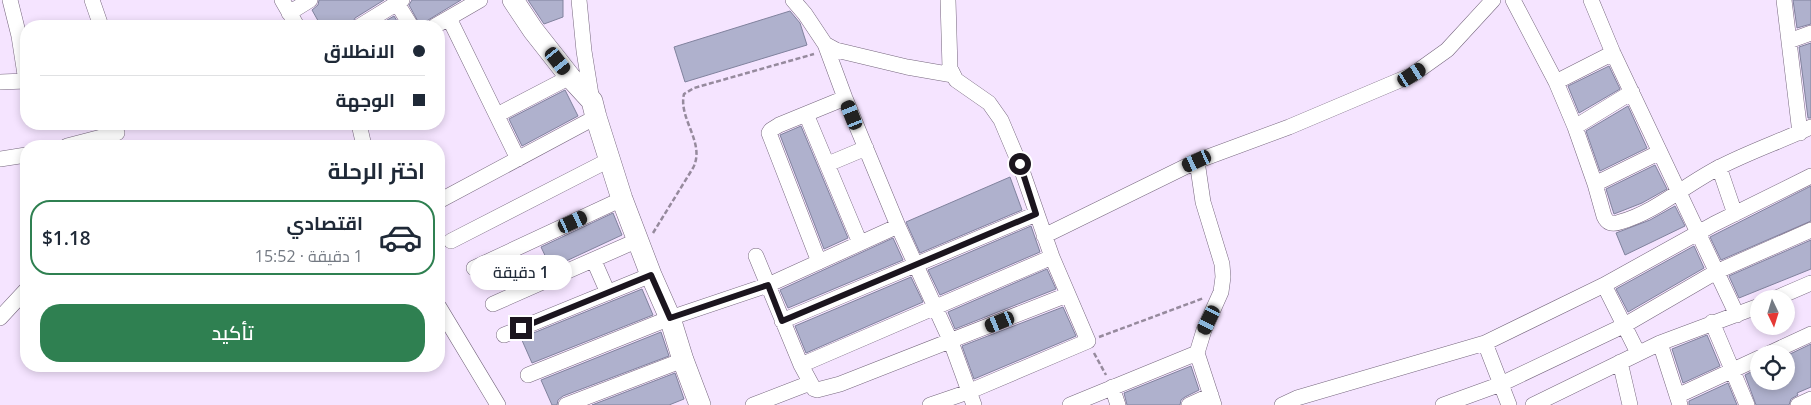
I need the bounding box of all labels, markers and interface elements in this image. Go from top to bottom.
text: الانطلاق [324,38,395,64]
car [542,45,573,77]
car [1395,61,1428,89]
text: الوجهة [335,87,395,113]
car [839,98,864,132]
car [1180,148,1213,174]
route start [1009,153,1031,175]
text: اختر الرحلة [328,155,425,185]
car [556,209,589,235]
text: اقتصادي [287,210,363,236]
icon: car [378,215,423,260]
text: $1.18 [42,225,91,251]
text: 1 دقيقة · 15:52 [255,245,363,267]
callout: 1 دقيقة [470,255,572,290]
text: 1 دقيقة [493,261,549,283]
north arrow [1750,290,1795,335]
map controls [1750,290,1795,390]
car [1195,303,1222,337]
button: تأكيد [40,304,425,362]
car [983,309,1016,335]
route end [510,317,532,339]
button: locate [1750,345,1795,390]

